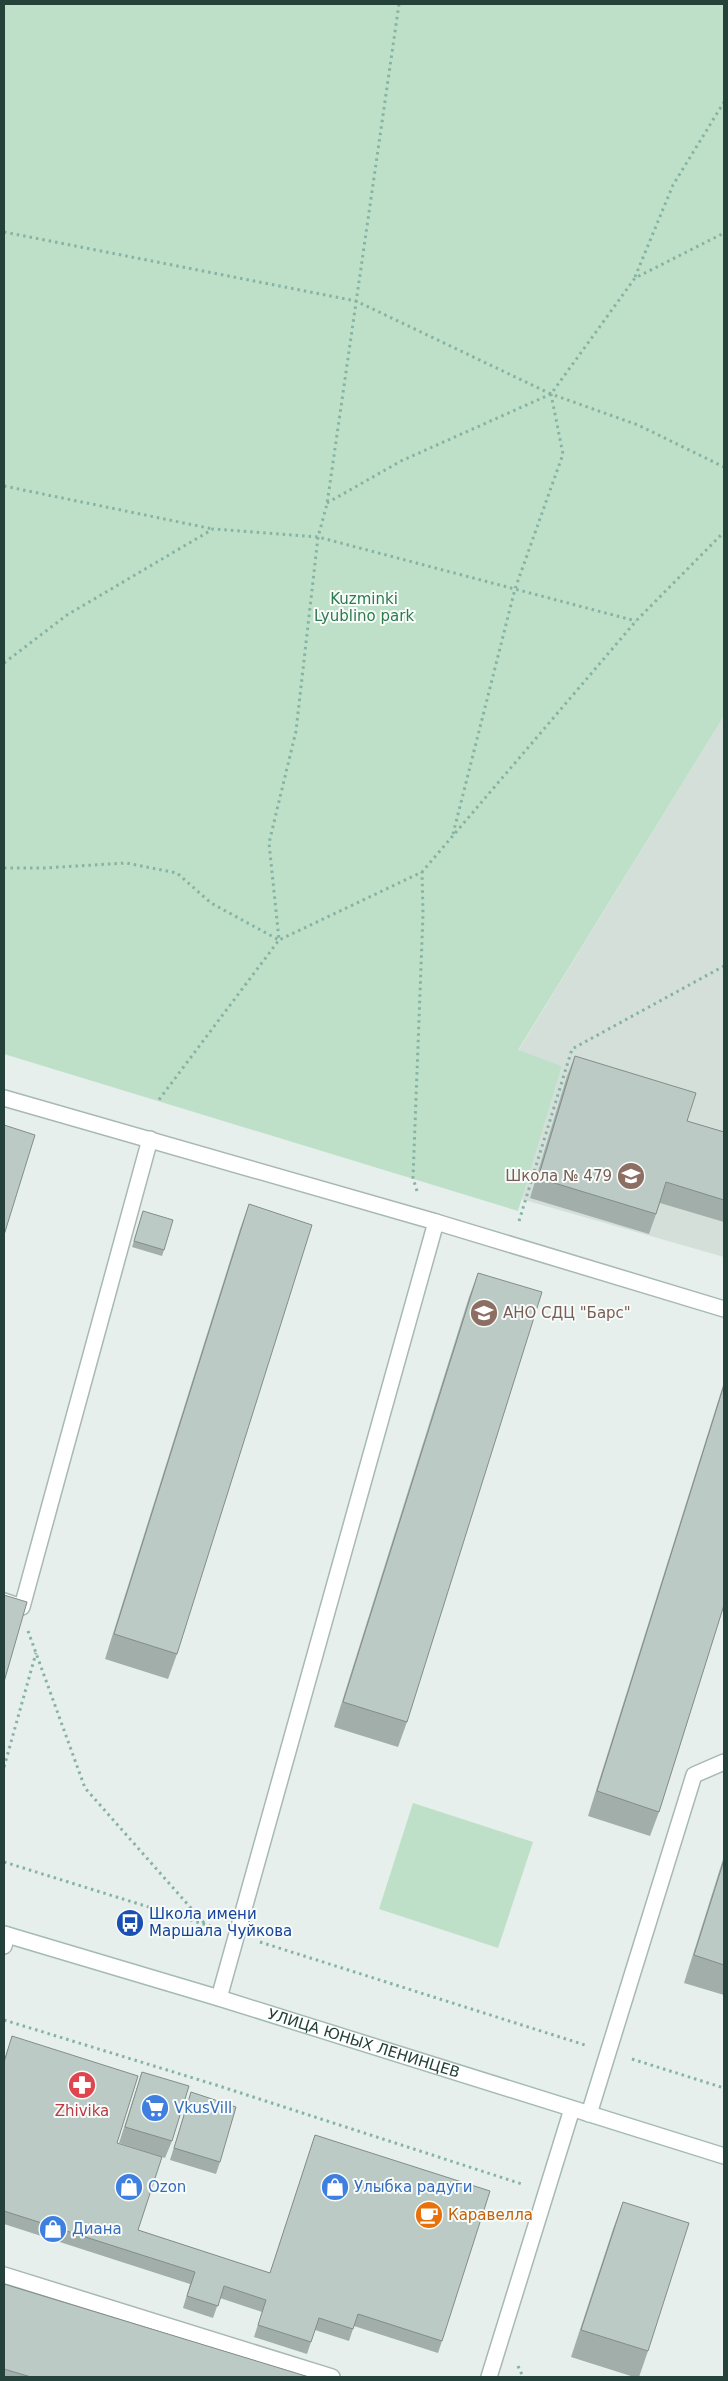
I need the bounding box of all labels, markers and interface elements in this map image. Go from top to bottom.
park label: Kuzminki Lyublino park [314,590,414,625]
school or university icon: Школа № 479 [616,1161,646,1191]
place label: Школа № 479 [505,1167,612,1185]
school or university icon: АНО СДЦ "Барс" [469,1298,499,1328]
place label: АНО СДЦ "Барс" [503,1304,631,1322]
place label: Школа имени Маршала Чуйкова [149,1905,292,1940]
bus stop icon: Школа имени Маршала Чуйкова [115,1908,145,1938]
street label: УЛИЦА ЮНЫХ ЛЕНИНЦЕВ [266,2005,462,2082]
pharmacy icon: Zhivika [67,2070,97,2100]
supermarket icon: VkusVill [140,2093,170,2123]
place label: VkusVill [174,2099,232,2117]
place label: Zhivika [55,2102,109,2120]
shop icon: Ozon [114,2172,144,2202]
shop icon: Улыбка радуги [320,2172,350,2202]
place label: Ozon [148,2178,186,2196]
place label: Улыбка радуги [354,2178,472,2196]
cafe icon: Каравелла [414,2200,444,2230]
place label: Каравелла [448,2206,533,2224]
shop icon: Диана [38,2214,68,2244]
place label: Диана [72,2220,122,2238]

